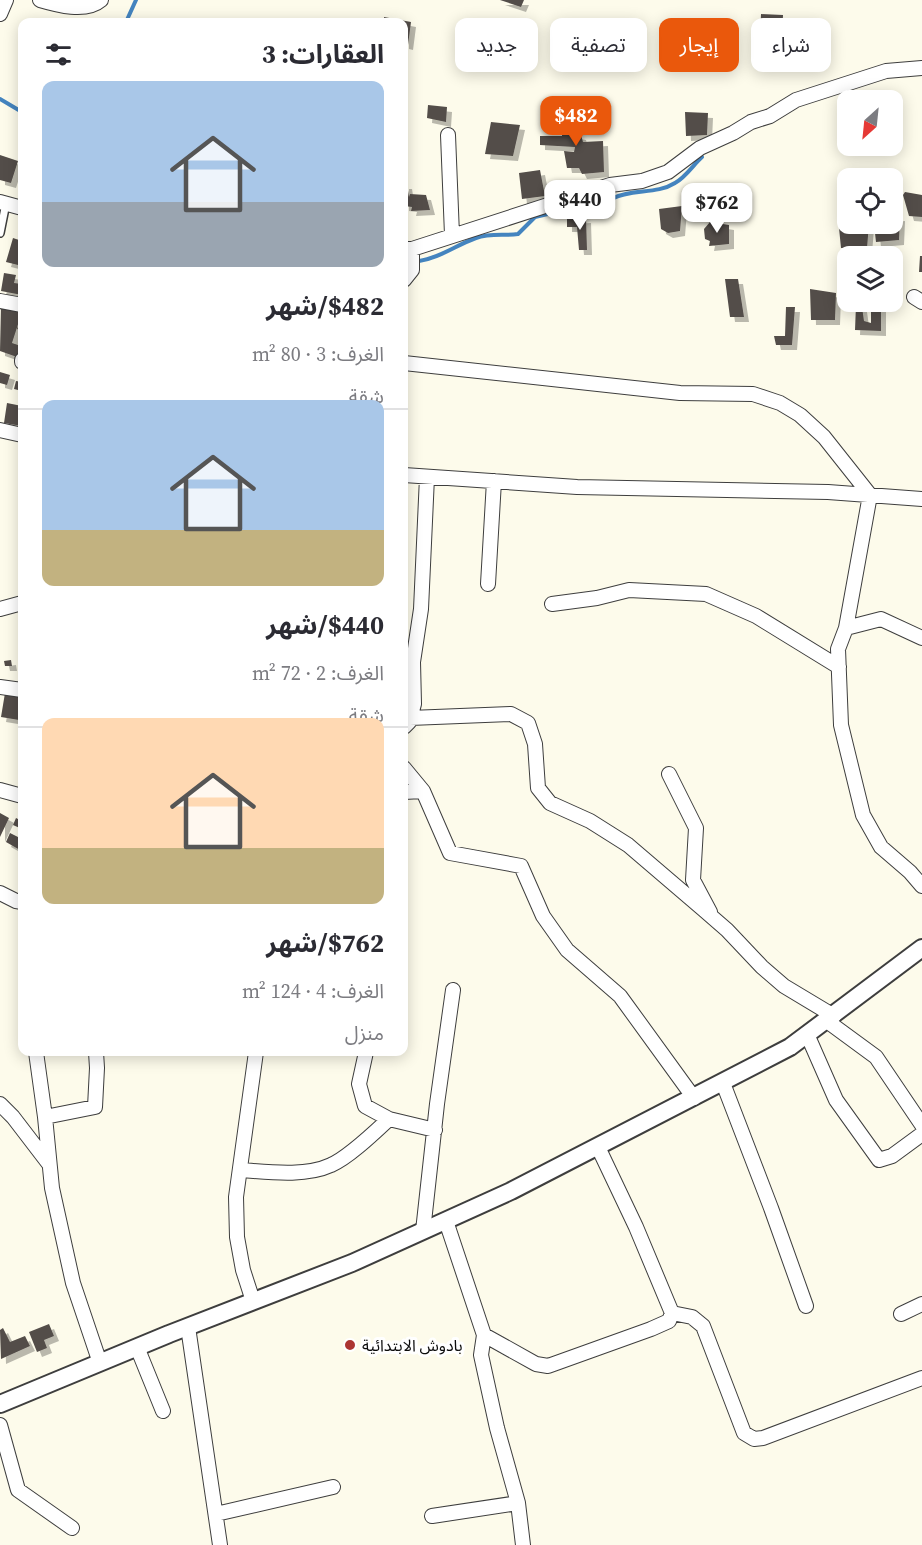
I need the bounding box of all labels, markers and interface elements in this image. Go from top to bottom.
chip: جديد [455,18,538,72]
chip: تصفية [550,18,647,72]
chip: إيجار [659,18,739,72]
chip: شراء [751,18,831,72]
text: العقارات: 3 [262,36,384,72]
icon: filters [42,38,75,71]
north arrow [837,90,903,156]
map controls [837,90,903,312]
pin: $482 [540,96,612,147]
text: $482 [554,101,598,129]
icon: home [159,120,267,228]
button: locate [837,168,903,234]
pin: $440 [544,180,616,231]
pin: $762 [681,183,753,234]
text: $440 [558,185,602,213]
text: $762 [695,188,739,216]
button: layers [837,246,903,312]
text: $482/شهر [266,288,384,324]
text: الغرف: 3 · 80 m² [252,340,384,368]
text: شقة [349,382,384,410]
icon: home [159,439,267,547]
text: $440/شهر [266,607,384,643]
text: الغرف: 2 · 72 m² [252,659,384,687]
text: شقة [349,701,384,729]
icon: home [159,757,267,865]
text: $762/شهر [266,925,384,961]
text: الغرف: 4 · 124 m² [242,977,384,1005]
text: منزل [345,1019,384,1047]
place label: بادوش الابتدائية [362,1334,463,1356]
marker: بادوش الابتدائية [343,1338,357,1352]

